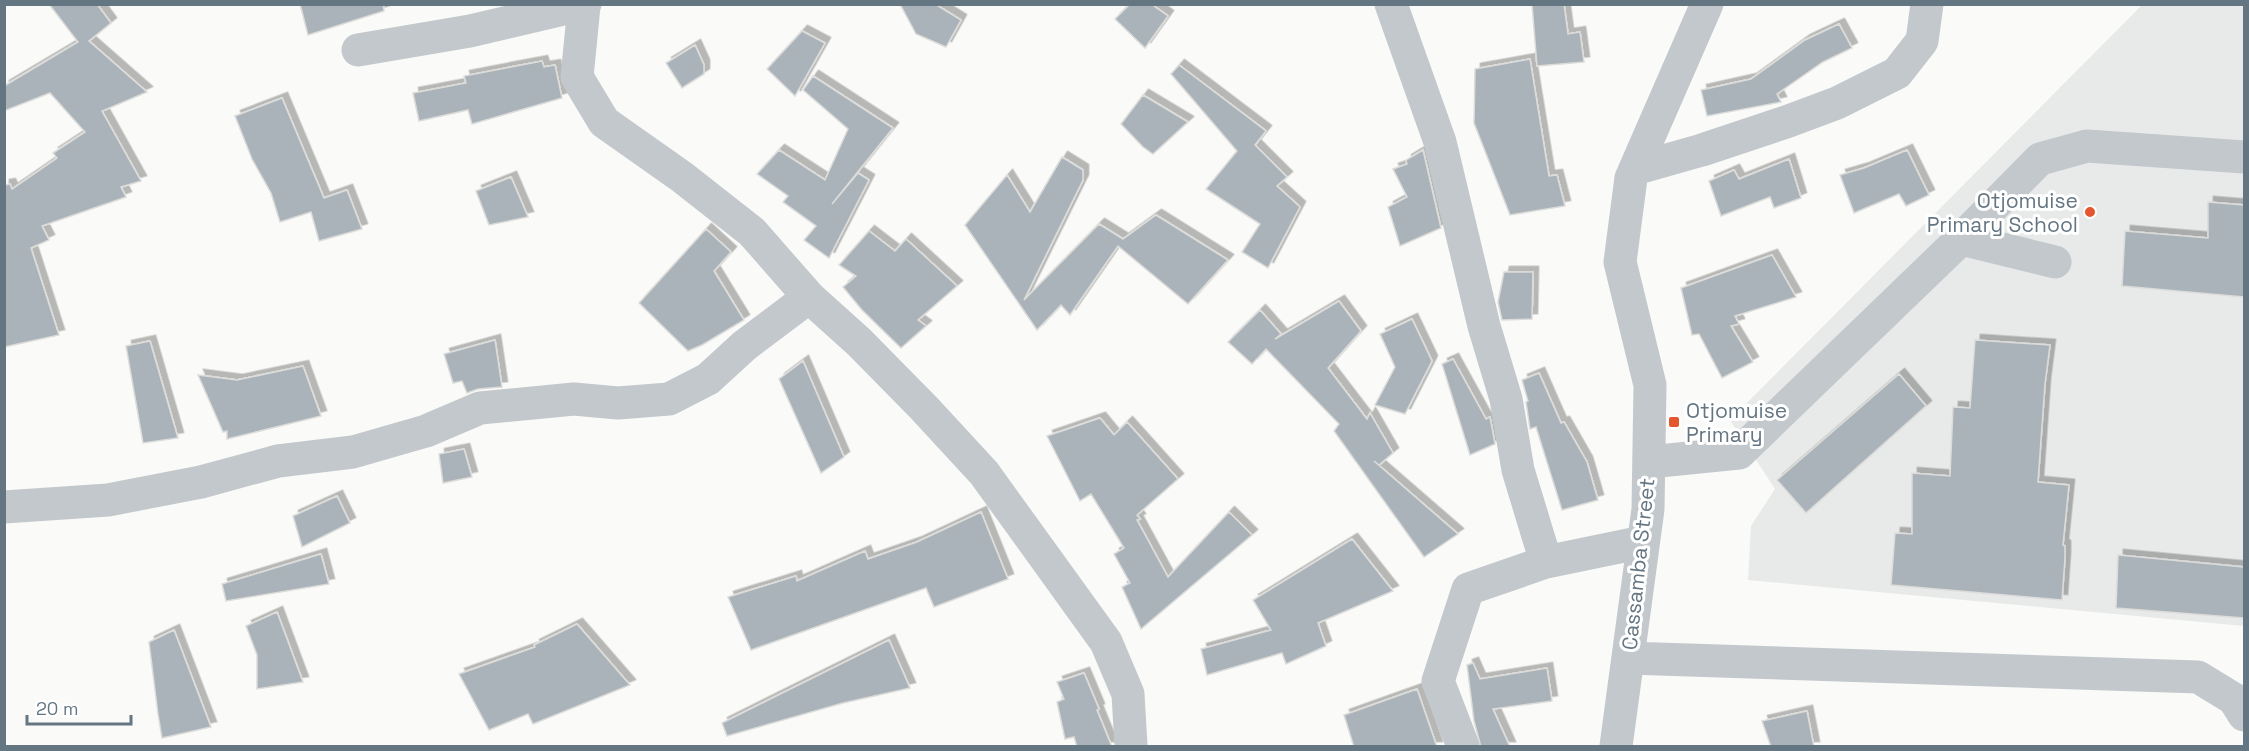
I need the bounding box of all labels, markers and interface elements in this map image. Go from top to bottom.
place label: Otjomuise Primary School [1927,187,2078,238]
marker: Otjomuise Primary School [2083,205,2097,219]
place label: Otjomuise Primary [1686,397,1787,448]
marker: Otjomuise Primary [1667,415,1681,429]
street label: Cassamba Street [1616,477,1660,651]
scale bar [27,688,130,726]
text: 20 m [36,697,79,720]

